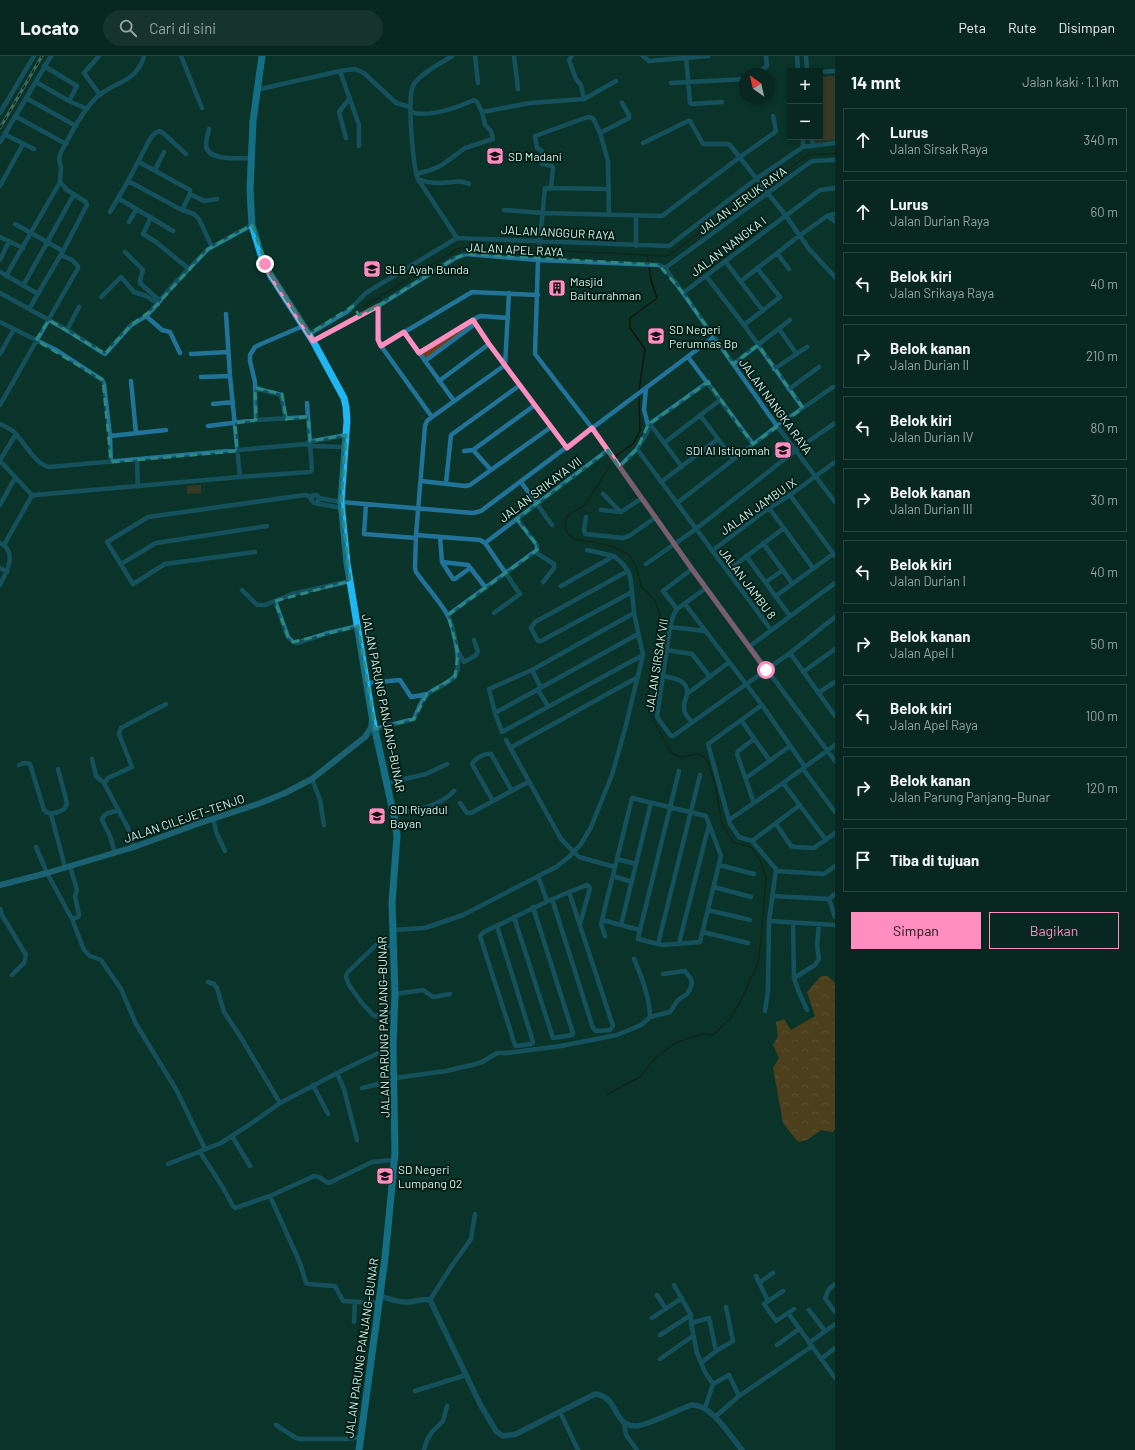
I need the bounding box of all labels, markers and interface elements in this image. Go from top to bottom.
search box [103,10,383,46]
text: Locato [20,16,79,39]
icon: search [117,17,139,39]
text: Cari di sini [149,19,216,37]
text: Peta [958,19,986,36]
text: Rute [1008,19,1036,36]
text: Disimpan [1058,19,1115,36]
north arrow [739,68,775,104]
map controls [787,68,823,140]
button: + [787,68,823,104]
text: 14 mnt [851,72,901,92]
text: Jalan kaki · 1.1 km [1022,74,1119,90]
button: − [787,104,823,140]
text: Lurus [890,123,928,141]
icon: ahead [852,129,874,151]
text: 340 m [1083,132,1118,148]
text: Jalan Sirsak Raya [890,141,988,157]
school or university icon: SD Madani [485,146,505,166]
place label: SD Madani [508,149,562,163]
street label: JALAN JERUK RAYA [695,163,789,237]
text: Lurus [890,195,928,213]
icon: ahead [852,201,874,223]
text: 60 m [1091,204,1118,220]
street label: JALAN NANGKA I [688,213,768,279]
text: Jalan Durian Raya [890,213,990,229]
street label: JALAN ANGGUR RAYA [501,222,615,242]
street label: JALAN APEL RAYA [466,239,564,259]
route end [256,255,274,273]
school or university icon: SLB Ayah Bunda [362,259,382,279]
place label: SLB Ayah Bunda [385,262,469,276]
text: Belok kiri [890,267,952,285]
icon: left [852,273,874,295]
place label: Masjid Baiturrahman [570,274,641,302]
text: 40 m [1090,276,1118,292]
building icon: Masjid Baiturrahman [547,278,567,298]
text: Jalan Srikaya Raya [890,285,994,301]
place label: SD Negeri Perumnas Bp [669,322,738,350]
school or university icon: SD Negeri Perumnas Bp [646,326,666,346]
text: Belok kanan [890,339,970,357]
icon: right [852,345,874,367]
text: 210 m [1086,348,1118,364]
street label: JALAN NANGKA RAYA [737,355,815,457]
text: Jalan Durian II [890,357,969,373]
text: Belok kiri [890,411,952,429]
icon: left [852,417,874,439]
text: 80 m [1091,420,1118,436]
text: Jalan Durian IV [890,429,974,445]
school or university icon: SDI Al Istiqomah [773,440,793,460]
place label: SDI Al Istiqomah [686,443,770,457]
street label: JALAN SRIKAYA VII [496,453,584,525]
street label: JALAN JAMBU IX [717,475,799,537]
text: Belok kanan [890,483,970,501]
icon: right [852,489,874,511]
text: 30 m [1091,492,1118,508]
text: Jalan Durian III [890,501,973,517]
street label: JALAN JAMBU 8 [717,544,779,622]
text: Belok kiri [890,555,952,573]
icon: left [852,561,874,583]
text: 40 m [1090,564,1118,580]
text: Jalan Durian I [890,573,966,589]
street label: JALAN PARUNG PANJANG–BUNAR [360,613,408,793]
street label: JALAN SIRSAK VII [642,617,670,713]
text: Belok kanan [890,627,970,645]
icon: right [852,633,874,655]
text: 50 m [1091,636,1118,652]
text: Jalan Apel I [890,645,954,661]
route start [757,661,775,679]
text: Belok kiri [890,699,952,717]
icon: left [852,705,874,727]
text: 100 m [1085,708,1118,724]
text: Jalan Apel Raya [890,717,978,733]
text: Belok kanan [890,771,970,789]
icon: right [852,777,874,799]
text: 120 m [1086,780,1118,796]
text: Jalan Parung Panjang–Bunar [890,789,1050,805]
street label: JALAN CILEJET–TENJO [122,791,246,845]
place label: SDI Riyadul Bayan [390,802,448,830]
school or university icon: SDI Riyadul Bayan [367,806,387,826]
icon: arrive [852,849,874,871]
text: Tiba di tujuan [890,851,979,869]
button: Simpan [851,912,981,949]
button: Bagikan [989,912,1119,949]
street label: JALAN PARUNG PANJANG–BUNAR [374,936,392,1118]
place label: SD Negeri Lumpang 02 [398,1162,462,1190]
school or university icon: SD Negeri Lumpang 02 [375,1166,395,1186]
street label: JALAN PARUNG PANJANG–BUNAR [341,1257,381,1439]

